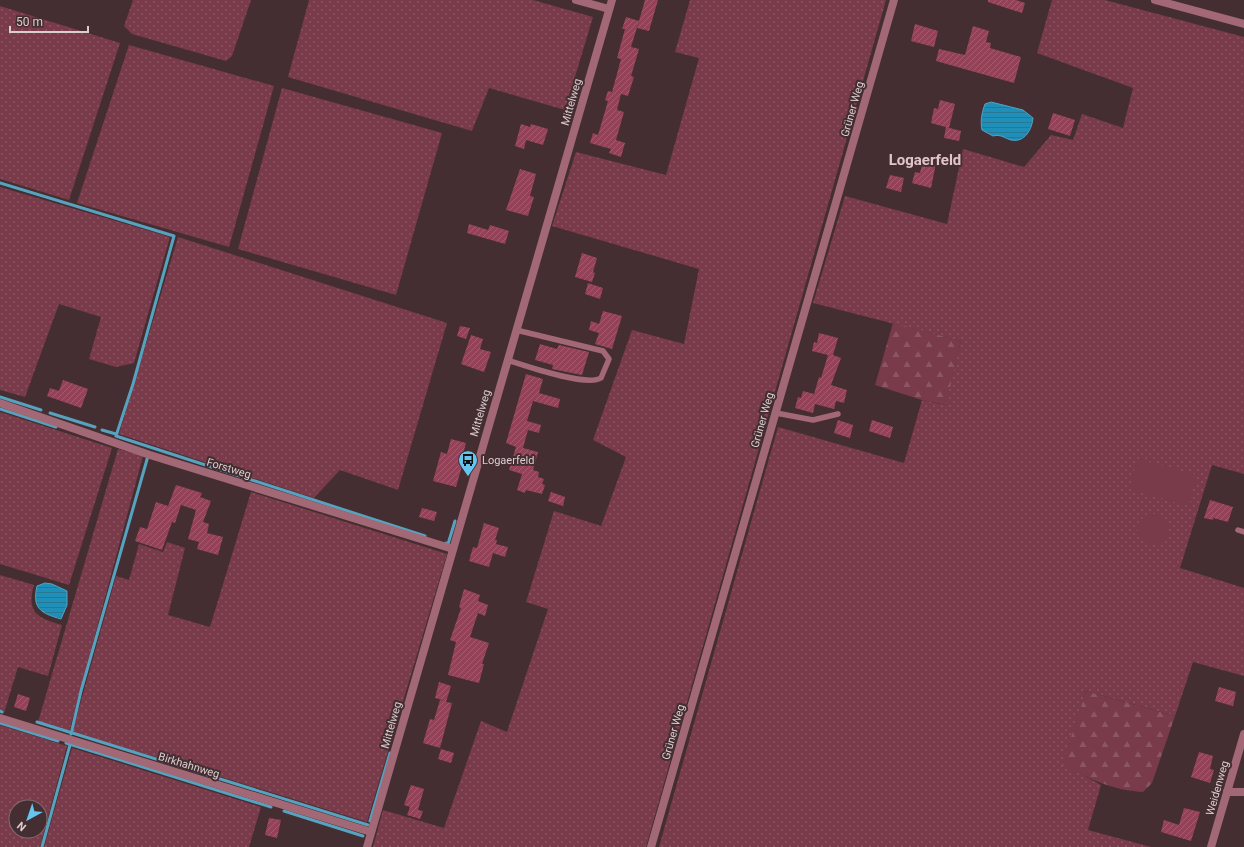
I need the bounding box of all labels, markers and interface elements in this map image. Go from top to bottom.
scale bar [10,8,88,34]
text: 50 m [16,15,43,29]
street label: Mittelweg [559,77,584,127]
street label: Grüner Weg [838,80,867,138]
district label: Logaerfeld [889,151,961,169]
street label: Mittelweg [468,388,493,438]
street label: Grüner Weg [748,391,777,449]
bus stop icon: Logaerfeld [457,449,479,477]
place label: Logaerfeld [482,454,534,467]
street label: Forstweg [205,456,253,481]
street label: Mittelweg [379,700,404,750]
street label: Grüner Weg [659,703,688,761]
street label: Birkhahnweg [157,750,221,781]
street label: Weidenweg [1203,759,1232,817]
north arrow [8,799,48,839]
text: N [15,819,29,834]

